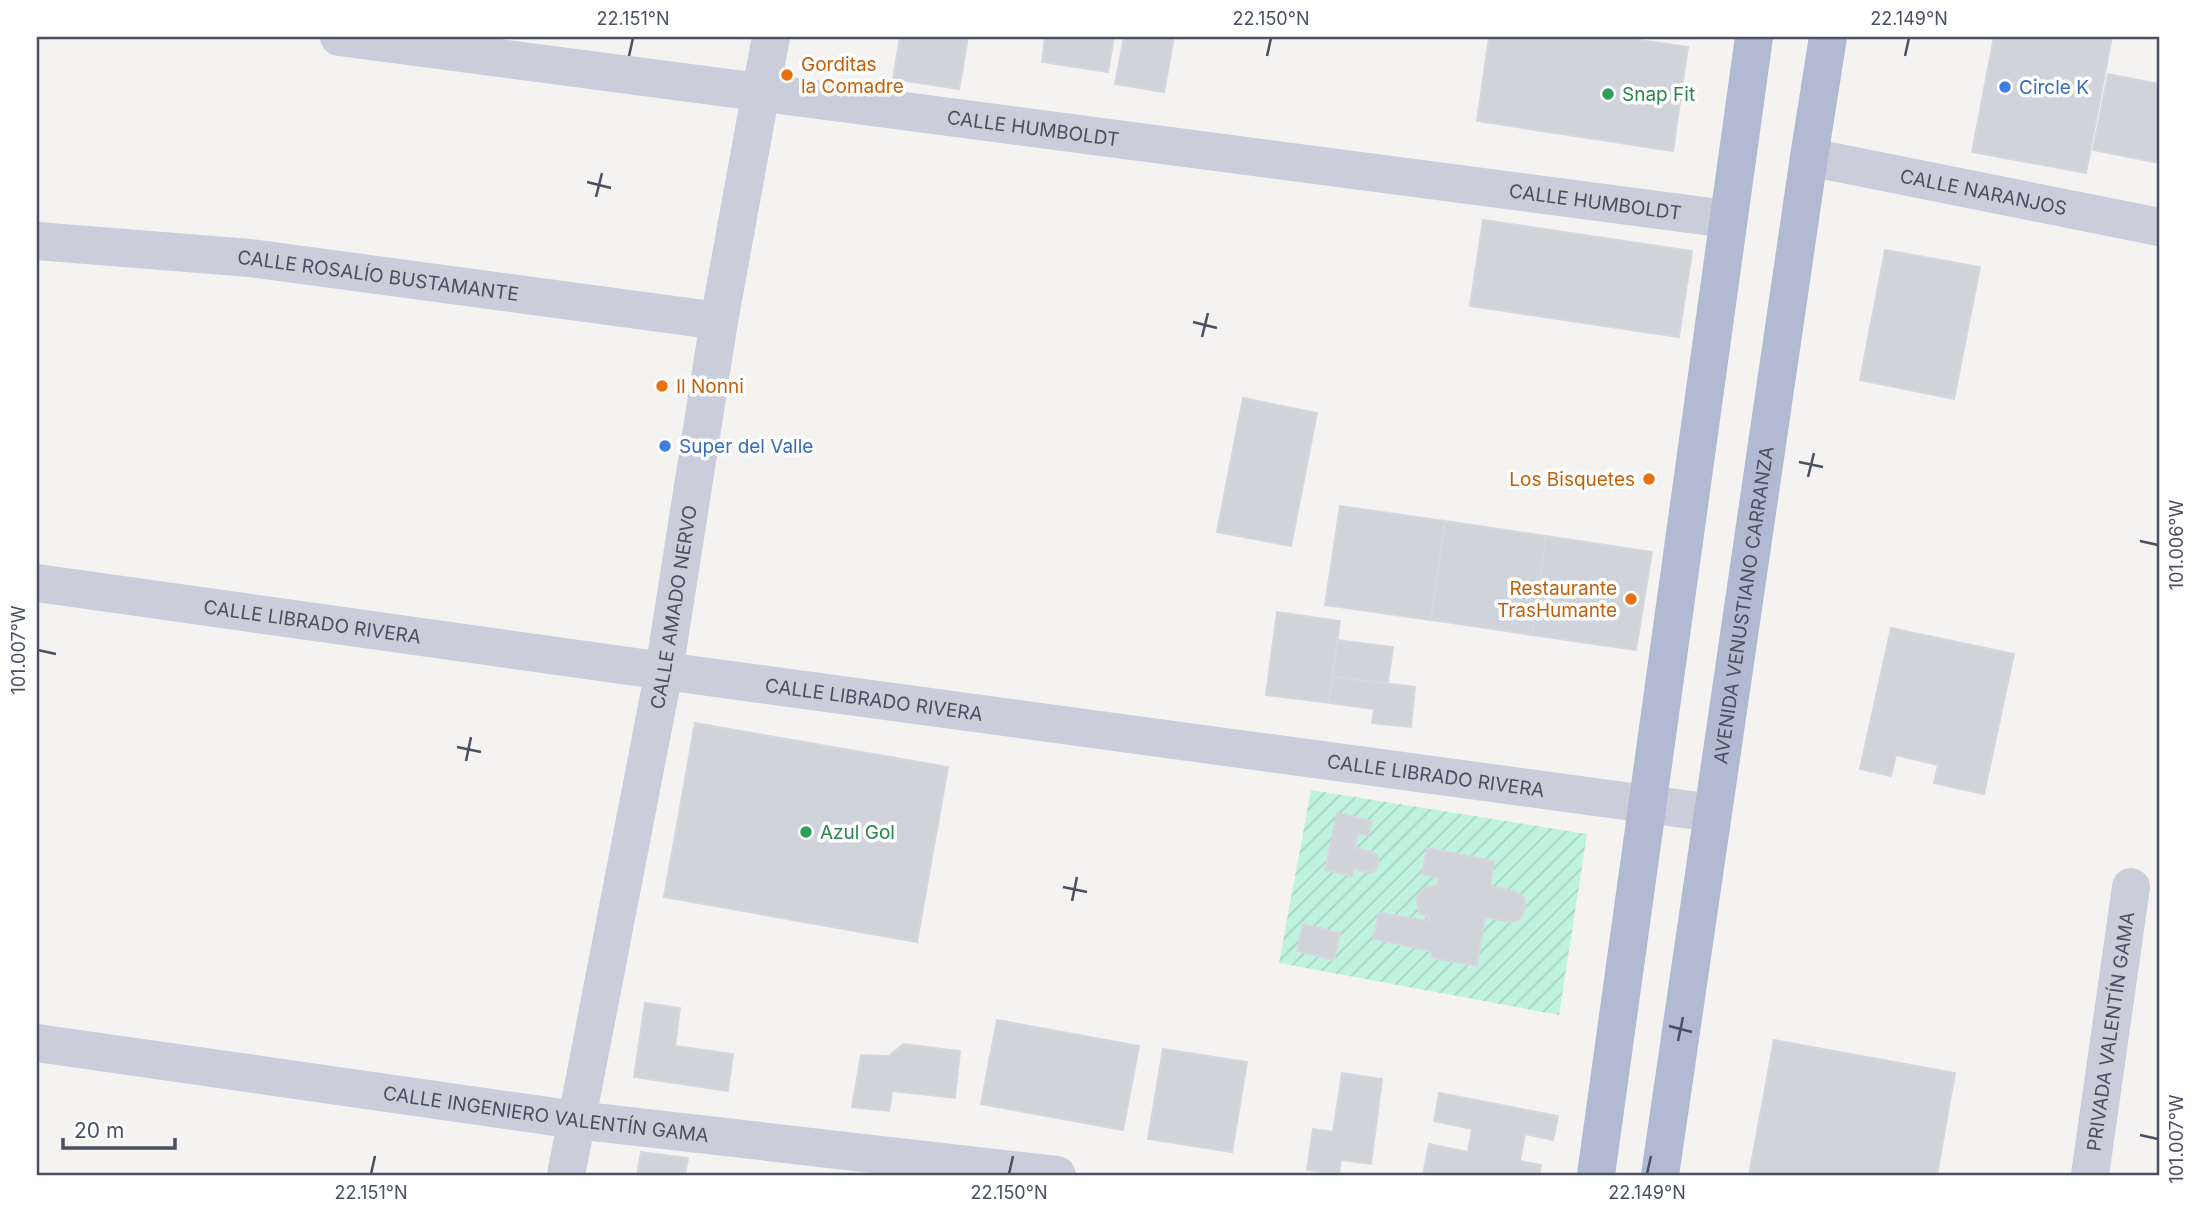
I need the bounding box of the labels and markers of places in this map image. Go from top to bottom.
place label: Gorditas la Comadre [801,53,904,98]
marker: Gorditas la Comadre [779,67,795,83]
place label: Circle K [2019,76,2089,99]
marker: Circle K [1997,79,2013,95]
place label: Snap Fit [1622,83,1695,106]
marker: Snap Fit [1600,86,1616,102]
place label: Il Nonni [676,375,744,398]
marker: Il Nonni [654,378,670,394]
place label: Super del Valle [679,435,813,458]
marker: Super del Valle [657,438,673,454]
place label: Los Bisquetes [1509,468,1635,491]
marker: Los Bisquetes [1641,471,1657,487]
place label: Restaurante TrasHumante [1497,577,1617,622]
marker: Restaurante TrasHumante [1623,591,1639,607]
place label: Azul Gol [820,821,895,844]
marker: Azul Gol [798,824,814,840]

